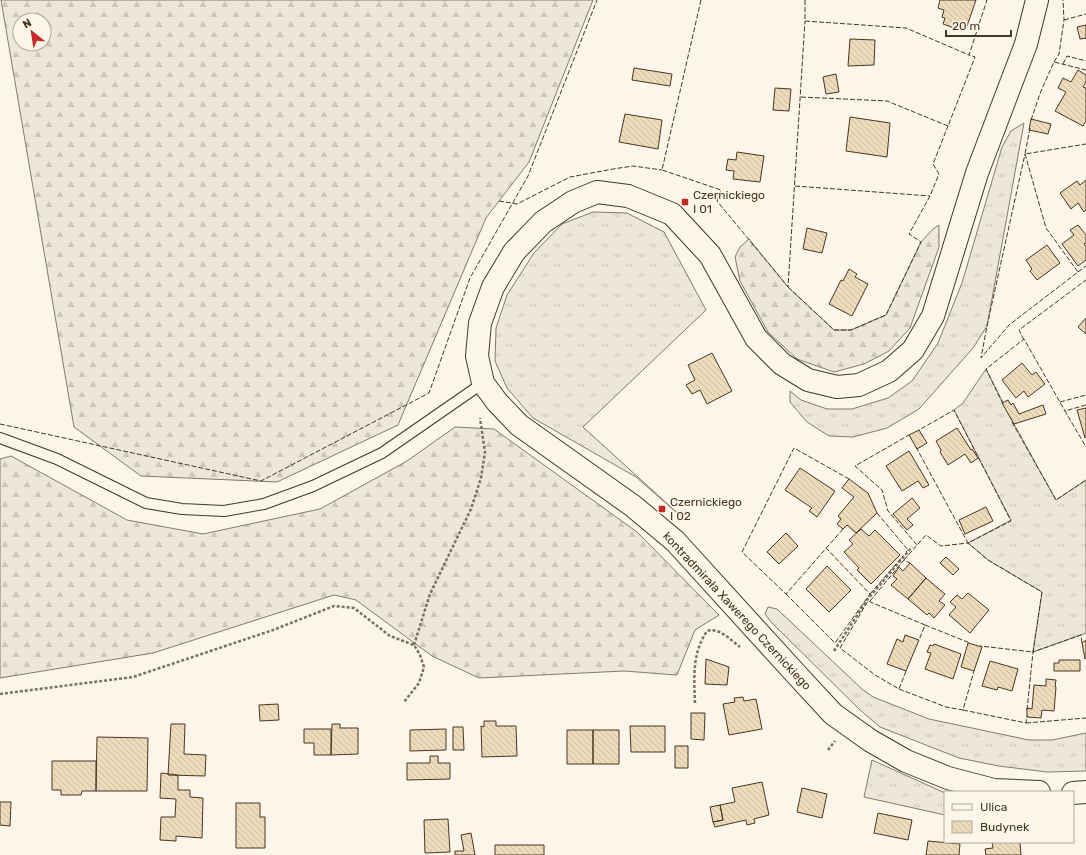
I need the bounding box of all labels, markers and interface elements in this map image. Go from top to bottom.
north arrow [12,12,52,52]
scale bar [946,12,1011,38]
text: N [21,16,34,31]
text: 20 m [952,19,980,33]
place label: Czernickiego I 01 [693,188,765,216]
marker: Czernickiego I 01 [680,197,690,207]
place label: Czernickiego I 02 [670,495,742,523]
marker: Czernickiego I 02 [657,504,667,514]
street label: kontradmirała Xawerego Czernickiego [660,529,814,693]
legend [944,791,1074,843]
text: Ulica [980,800,1007,814]
text: Budynek [980,820,1030,834]

